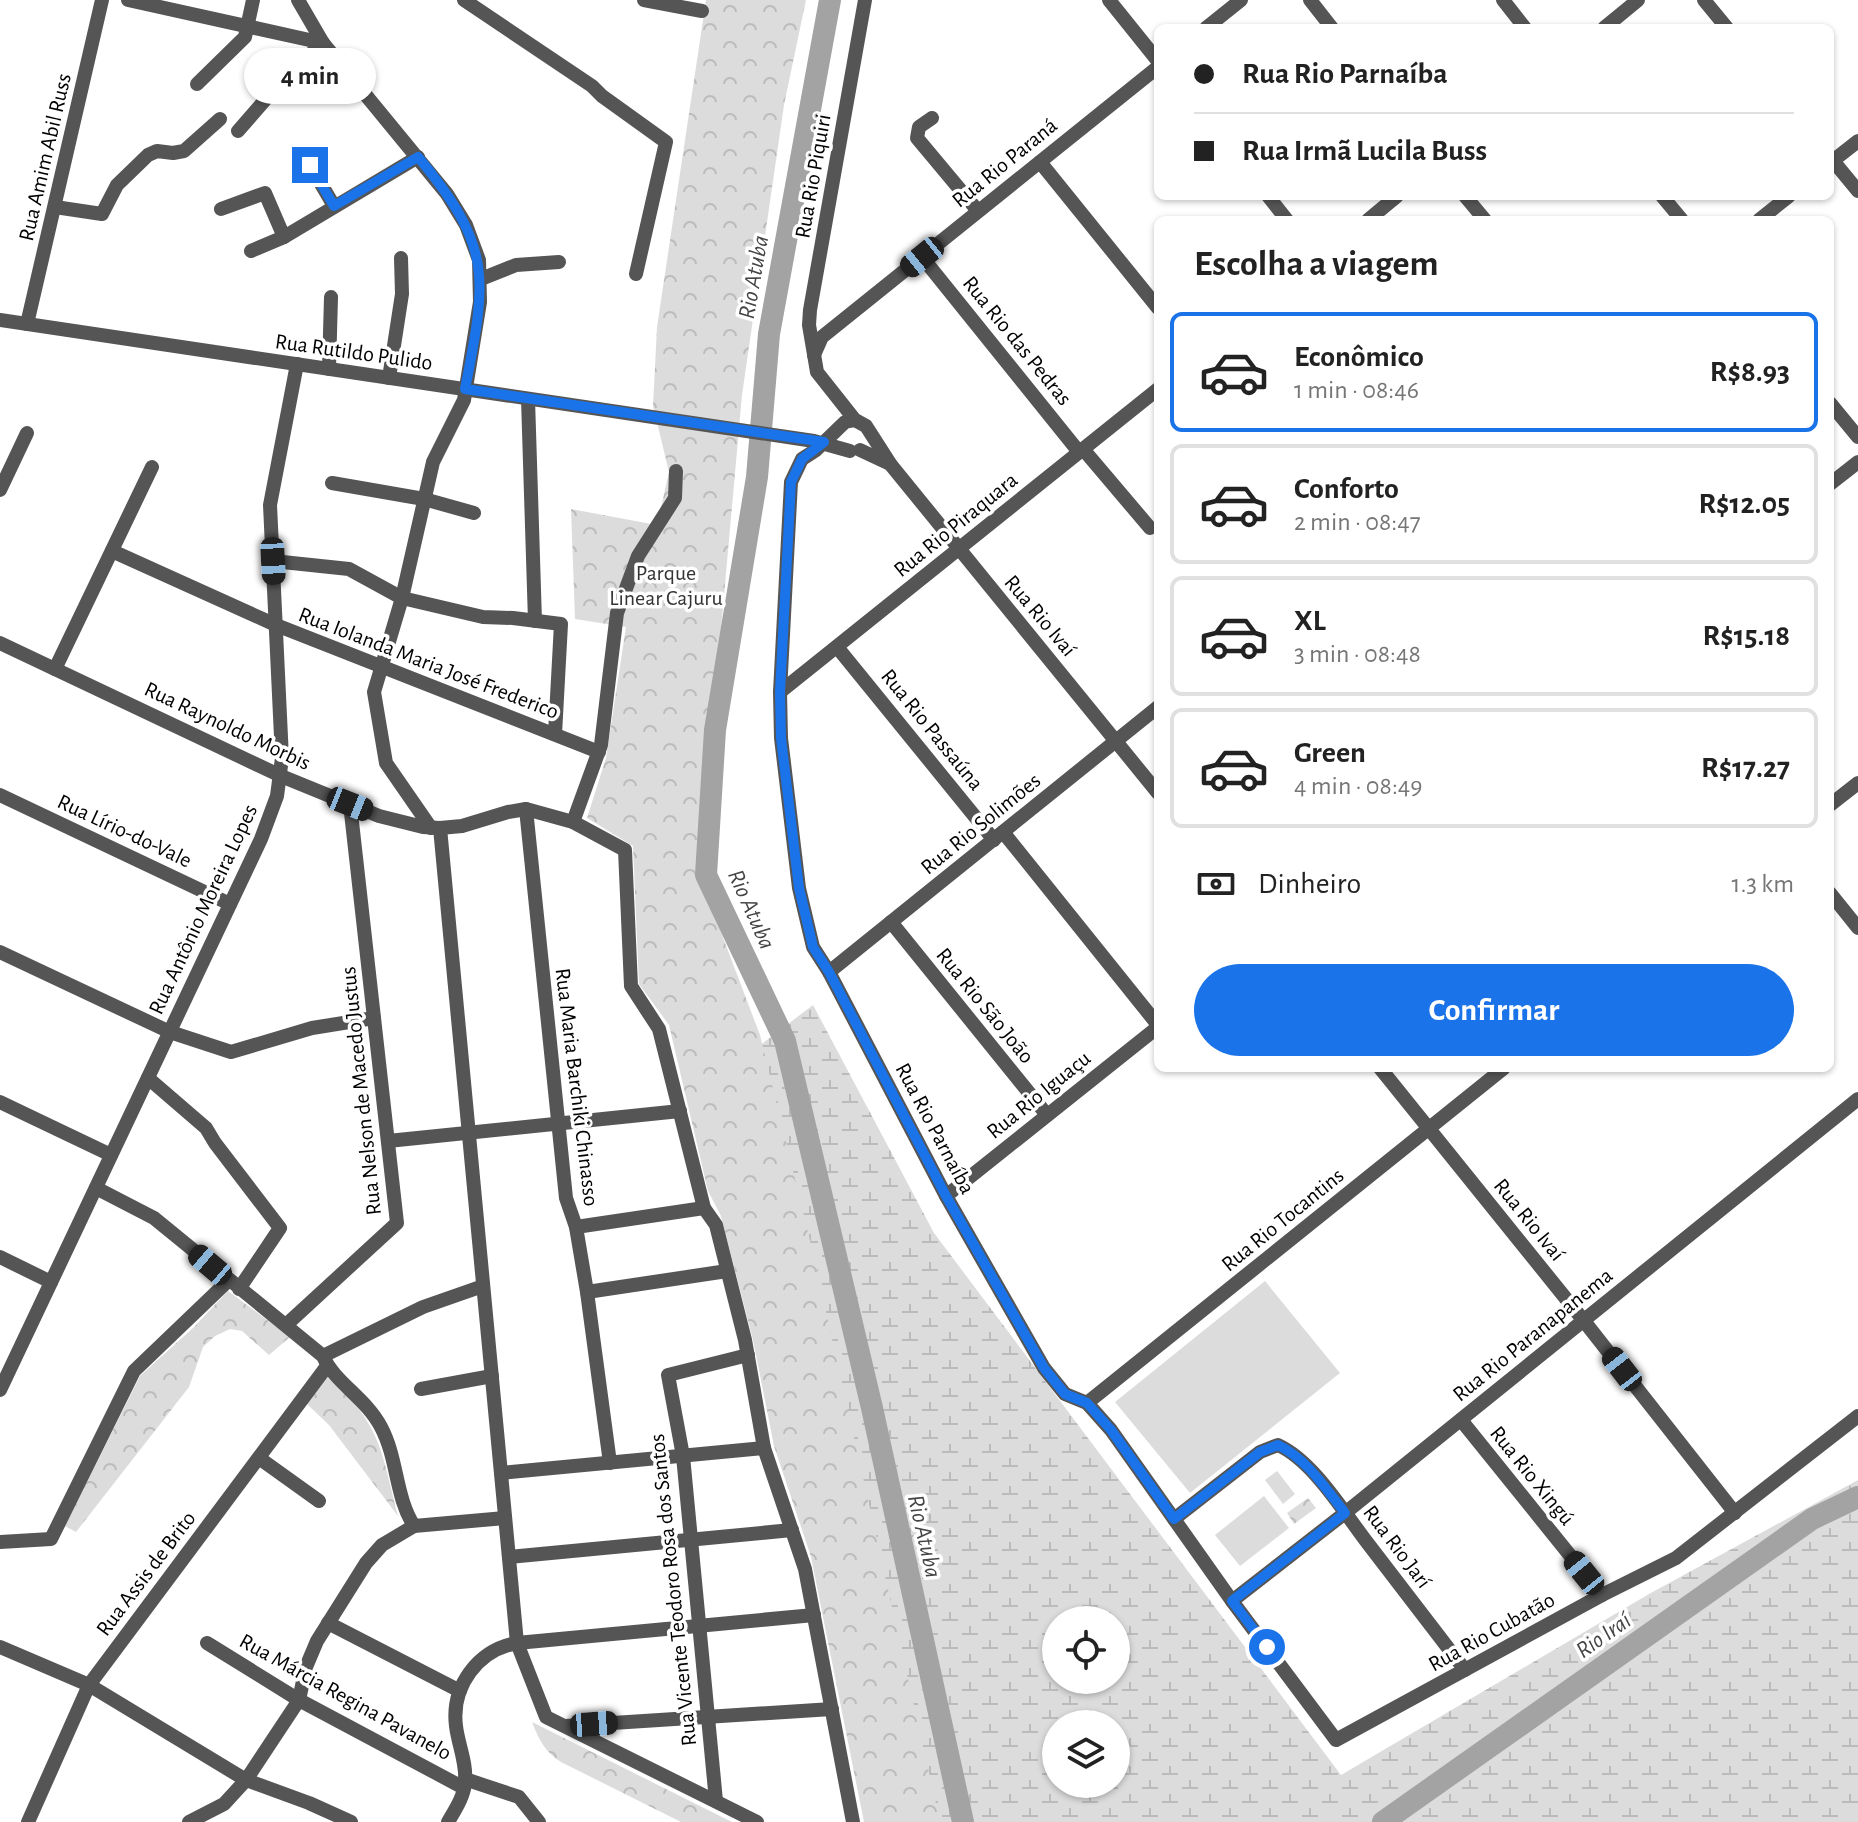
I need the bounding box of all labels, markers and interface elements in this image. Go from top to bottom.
callout: 4 min [244,49,376,105]
text: Rua Rio Parnaíba [1242,59,1448,89]
text: 4 min [281,63,339,89]
street label: Rua Amim Abil Russ [15,71,75,243]
street label: Rua Rio Piquiri [791,112,835,240]
street label: Rua Rio Paraná [948,114,1061,212]
text: Rua Irmã Lucila Buss [1242,136,1487,166]
route end [292,147,328,183]
car [896,233,948,281]
water label: Rio Atuba [735,234,773,321]
text: Escolha a viagem [1194,246,1439,282]
street label: Rua Rio das Pedras [959,272,1076,409]
street label: Rua Rutildo Pulido [274,330,434,374]
icon: car [1198,336,1270,408]
text: Econômico [1294,342,1424,372]
text: R$8.93 [1710,357,1790,387]
text: 1 min · 08:46 [1294,377,1419,403]
street label: Rua Rio Piraquara [890,468,1022,581]
icon: car [1198,468,1270,540]
text: Conforto [1294,474,1399,504]
text: R$12.05 [1698,489,1790,519]
text: 2 min · 08:47 [1294,509,1421,535]
car [260,536,286,586]
park label: Parque Linear Cajuru [609,562,723,609]
street label: Rua Rio Ivaí [1000,571,1081,661]
icon: car [1198,600,1270,672]
street label: Rua Iolanda Maria José Frederico [296,603,562,723]
text: XL [1294,606,1326,636]
text: R$15.18 [1703,621,1790,651]
text: 3 min · 08:48 [1294,641,1421,667]
street label: Rua Rio Passaúna [877,665,988,794]
street label: Rua Raynoldo Morbis [141,678,314,774]
icon: car [1198,732,1270,804]
text: Green [1294,738,1366,768]
text: R$17.27 [1701,753,1790,783]
street label: Rua Rio Solimões [917,769,1045,879]
text: 4 min · 08:49 [1294,773,1423,799]
car [323,784,377,824]
street label: Rua Lírio-do-Vale [54,790,195,872]
street label: Rua Antônio Moreira Lopes [145,801,261,1018]
icon: cash [1194,862,1238,906]
water label: Rio Atuba [723,866,779,953]
text: Dinheiro [1258,869,1361,899]
text: 1.3 km [1731,871,1794,897]
street label: Rua Rio São João [932,944,1038,1067]
button: Confirmar [1194,964,1794,1056]
street label: Rua Nelson de Macedo Justus [337,965,385,1216]
street label: Rua Maria Barchiki Chinasso [551,967,603,1208]
street label: Rua Rio Iguaçu [983,1047,1094,1143]
street label: Rua Rio Parnaíba [891,1059,979,1198]
street label: Rua Rio Tocantins [1217,1164,1348,1276]
street label: Rua Rio Ivaí [1490,1174,1569,1265]
car [184,1240,236,1290]
street label: Rua Rio Paranapanema [1449,1264,1617,1406]
car [1598,1343,1646,1395]
street label: Rua Rio Xingú [1486,1422,1579,1529]
street label: Rua Vicente Teodoro Rosa dos Santos [646,1433,700,1747]
water label: Rio Atuba [903,1492,945,1580]
street label: Rua Rio Jarí [1359,1501,1436,1593]
street label: Rua Assis de Brito [92,1507,200,1640]
car [1560,1547,1608,1599]
street label: Rua Rio Cubatão [1425,1588,1558,1676]
map controls [1042,1606,1130,1798]
button: locate [1042,1606,1130,1694]
water label: Rio Iraí [1572,1608,1637,1663]
street label: Rua Márcia Regina Pavanelo [236,1629,455,1764]
route start [1249,1629,1285,1665]
car [569,1710,619,1738]
button: layers [1042,1710,1130,1798]

